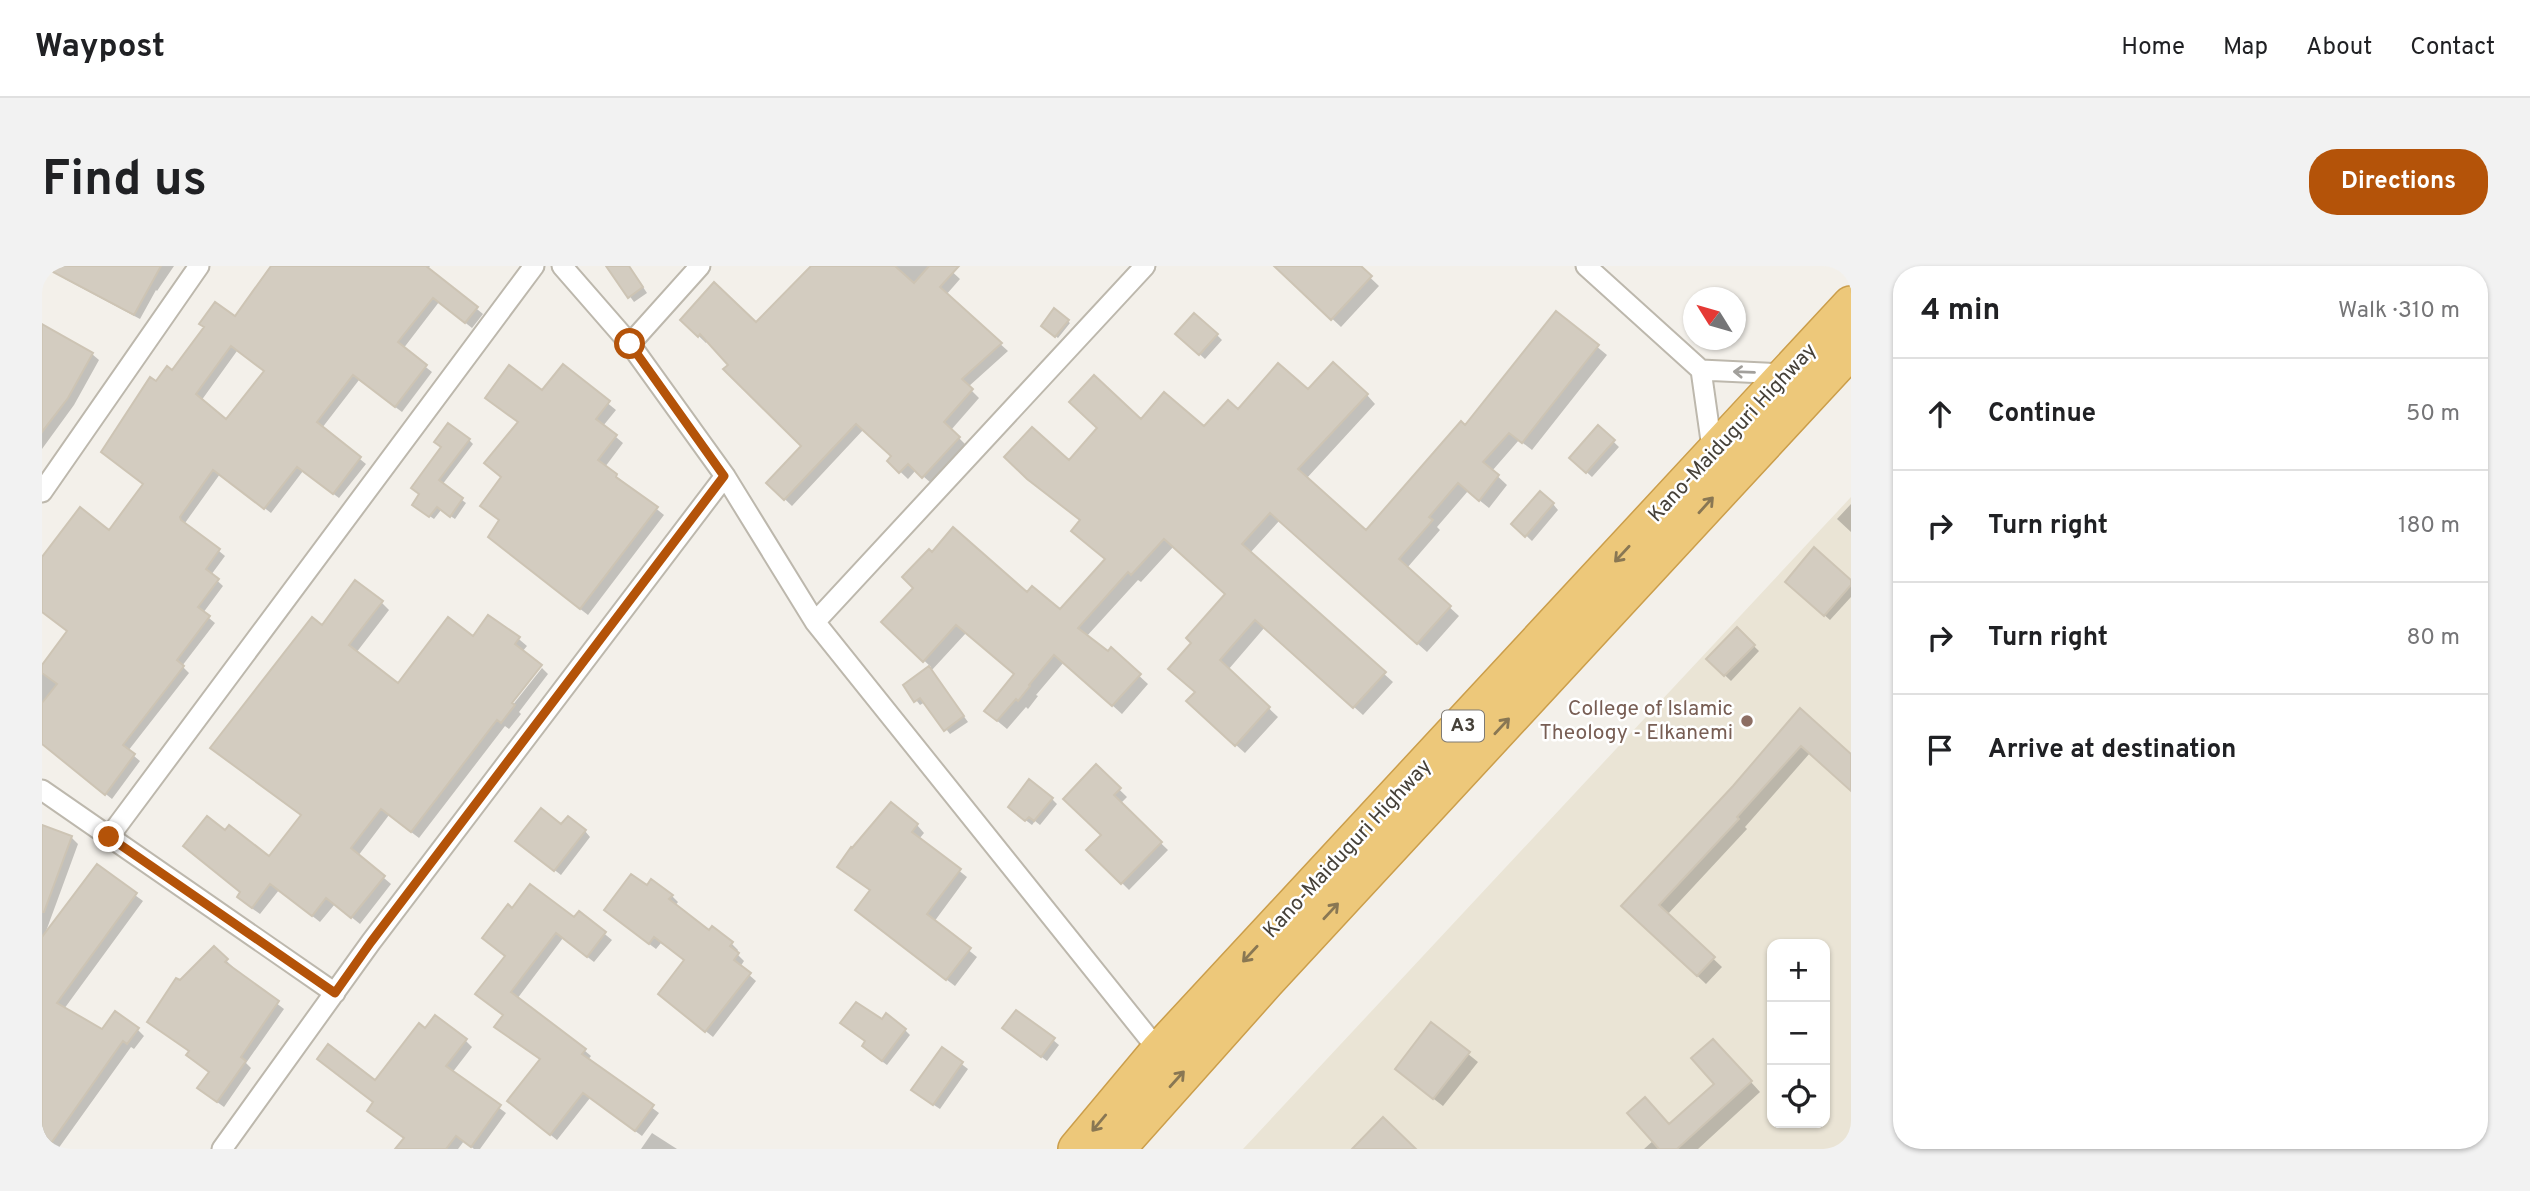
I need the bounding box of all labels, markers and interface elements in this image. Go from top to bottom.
text: Waypost [35,27,165,69]
text: Home [2121,33,2185,63]
text: Map [2223,33,2268,63]
text: About [2306,33,2372,63]
text: Contact [2410,33,2495,63]
button: Directions [2309,149,2488,215]
text: Find us [42,151,207,213]
north arrow [1683,287,1746,350]
text: 4 min [1921,293,2000,330]
text: Walk · 310 m [2338,297,2460,326]
route start [614,328,645,359]
street label: Kano-Maiduguri Highway [1643,338,1823,528]
one-way arrow [1733,365,1756,378]
icon: ahead [1921,395,1959,433]
text: Continue [1988,398,2096,431]
text: 50 m [2406,400,2460,429]
one-way arrow [1697,496,1713,514]
icon: right [1921,507,1959,545]
text: Turn right [1988,510,2108,543]
text: 180 m [2398,512,2460,541]
one-way arrow [1614,545,1630,563]
icon: right [1921,619,1959,657]
text: Turn right [1988,622,2108,655]
text: 80 m [2407,624,2460,653]
place label: College of Islamic Theology - Elkanemi [1539,696,1733,747]
road number: A3 [1442,710,1484,741]
marker: College of Islamic Theology - Elkanemi [1739,713,1755,729]
one-way arrow [1494,717,1510,735]
icon: arrive [1921,731,1959,769]
text: Arrive at destination [1988,734,2236,767]
street label: Kano-Maiduguri Highway [1258,754,1438,944]
route end [93,821,124,852]
one-way arrow [1322,903,1339,920]
map controls [1767,939,1830,1128]
button: + [1767,939,1830,1002]
one-way arrow [1242,945,1259,962]
button: − [1767,1002,1830,1065]
button: locate [1767,1065,1830,1128]
one-way arrow [1169,1070,1185,1088]
one-way arrow [1091,1114,1107,1132]

